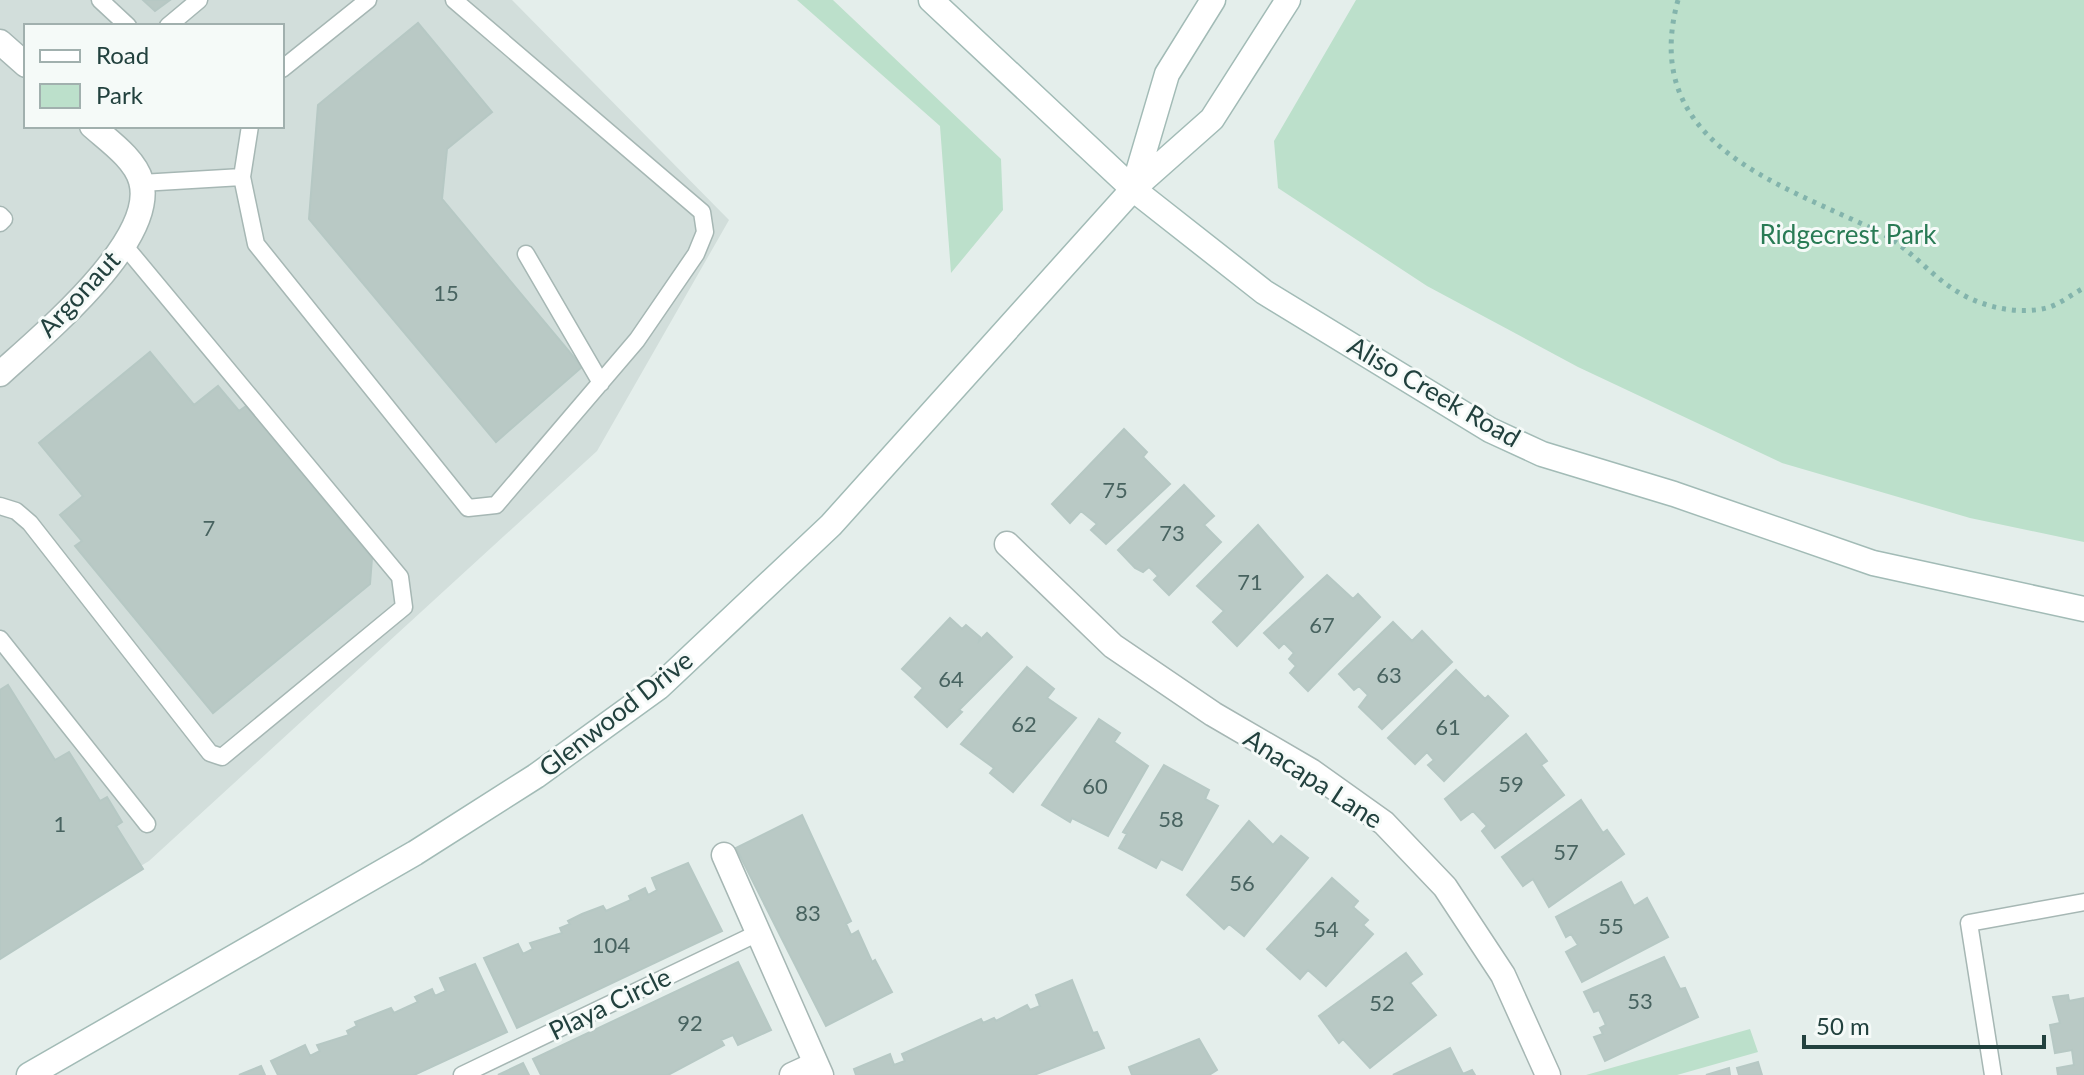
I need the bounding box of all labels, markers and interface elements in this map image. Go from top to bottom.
legend [24,24,284,128]
text: Road [96,40,149,69]
text: Park [96,80,144,109]
park label: Ridgecrest Park [1759,218,1937,250]
street label: Argonaut [30,243,127,343]
house number: 15 [433,279,459,306]
street label: Aliso Creek Road [1343,329,1526,453]
house number: 75 [1102,476,1128,503]
house number: 7 [203,514,215,541]
house number: 73 [1159,519,1185,546]
house number: 71 [1237,568,1263,595]
house number: 67 [1309,611,1335,638]
street label: Glenwood Drive [532,643,699,783]
house number: 63 [1376,661,1402,688]
house number: 64 [938,665,964,692]
house number: 62 [1011,710,1037,737]
house number: 61 [1435,713,1461,740]
street label: Anacapa Lane [1238,721,1389,835]
house number: 59 [1498,770,1524,797]
house number: 60 [1082,772,1108,799]
house number: 58 [1158,805,1184,832]
house number: 1 [54,810,66,837]
house number: 57 [1553,838,1579,865]
house number: 56 [1229,869,1255,896]
house number: 83 [795,899,821,926]
house number: 55 [1598,912,1624,939]
house number: 54 [1313,915,1339,942]
house number: 104 [592,931,630,958]
street label: Playa Circle [543,960,676,1046]
house number: 53 [1627,987,1653,1014]
house number: 52 [1369,989,1395,1016]
scale bar [1804,999,2044,1049]
house number: 92 [677,1009,703,1036]
text: 50 m [1816,1011,1870,1040]

